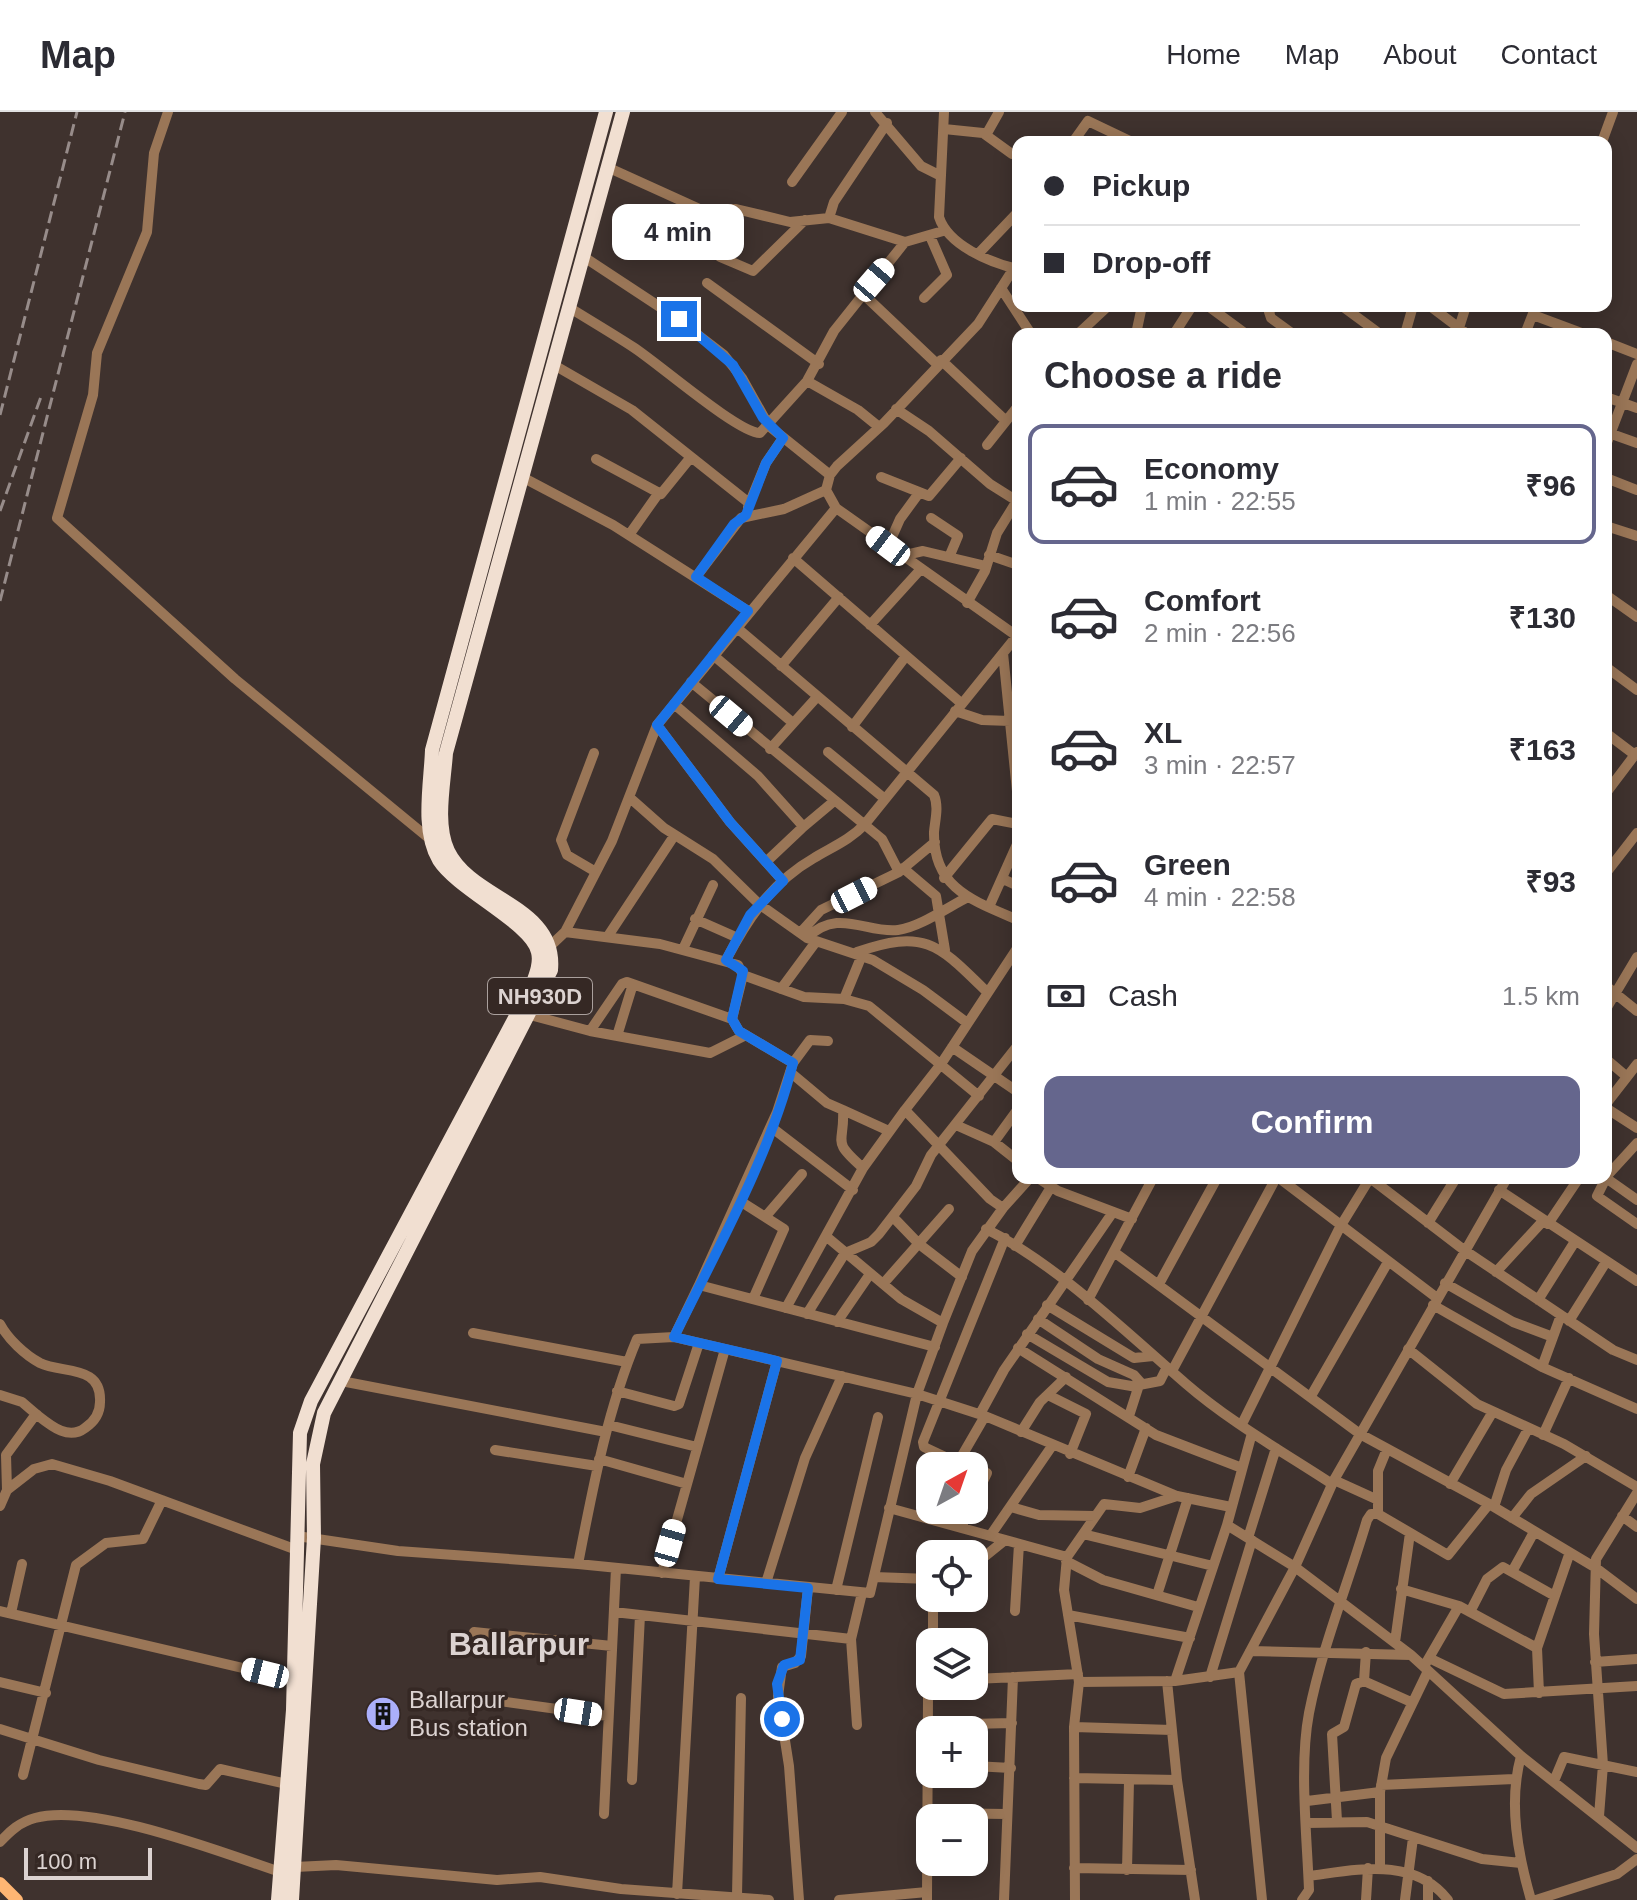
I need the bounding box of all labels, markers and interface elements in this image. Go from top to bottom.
text: Map [40,34,116,76]
text: Home [1166,39,1241,70]
text: Map [1285,39,1339,70]
text: About [1383,39,1457,70]
text: Contact [1501,39,1597,70]
text: Pickup [1092,169,1190,202]
callout: 4 min [613,203,745,259]
text: 4 min [644,217,712,247]
text: Drop-off [1092,246,1210,279]
car [849,254,899,306]
route end [661,301,697,337]
text: Choose a ride [1044,355,1282,396]
icon: car [1048,448,1120,520]
text: Economy [1144,452,1279,485]
text: ₹96 [1525,469,1576,502]
text: 1 min · 22:55 [1144,486,1296,516]
car [862,522,914,570]
icon: car [1048,580,1120,652]
text: Comfort [1144,584,1261,617]
text: ₹130 [1509,601,1576,634]
text: 2 min · 22:56 [1144,618,1296,648]
car [705,691,757,741]
icon: car [1048,712,1120,784]
text: XL [1144,716,1182,749]
text: ₹163 [1509,733,1576,766]
text: 3 min · 22:57 [1144,750,1296,780]
icon: car [1048,844,1120,916]
text: Green [1144,848,1231,881]
text: ₹93 [1525,865,1576,898]
car [827,873,881,917]
text: 4 min · 22:58 [1144,882,1296,912]
icon: cash [1044,974,1088,1018]
road number: NH930D [488,978,592,1014]
text: Cash [1108,979,1178,1012]
text: 1.5 km [1502,981,1580,1011]
button: Confirm [1044,1076,1580,1168]
north arrow [916,1452,988,1524]
map controls [916,1452,988,1876]
car [652,1517,688,1569]
button: locate [916,1540,988,1612]
district label: Ballarpur [449,1626,589,1662]
button: layers [916,1628,988,1700]
car [239,1656,291,1690]
place label: Ballarpur Bus station [409,1686,528,1741]
building icon: Ballarpur Bus station [364,1695,402,1733]
car [552,1696,604,1728]
route start [764,1701,800,1737]
button: + [916,1716,988,1788]
button: − [916,1804,988,1876]
scale bar [24,1844,152,1880]
text: 100 m [36,1849,97,1874]

